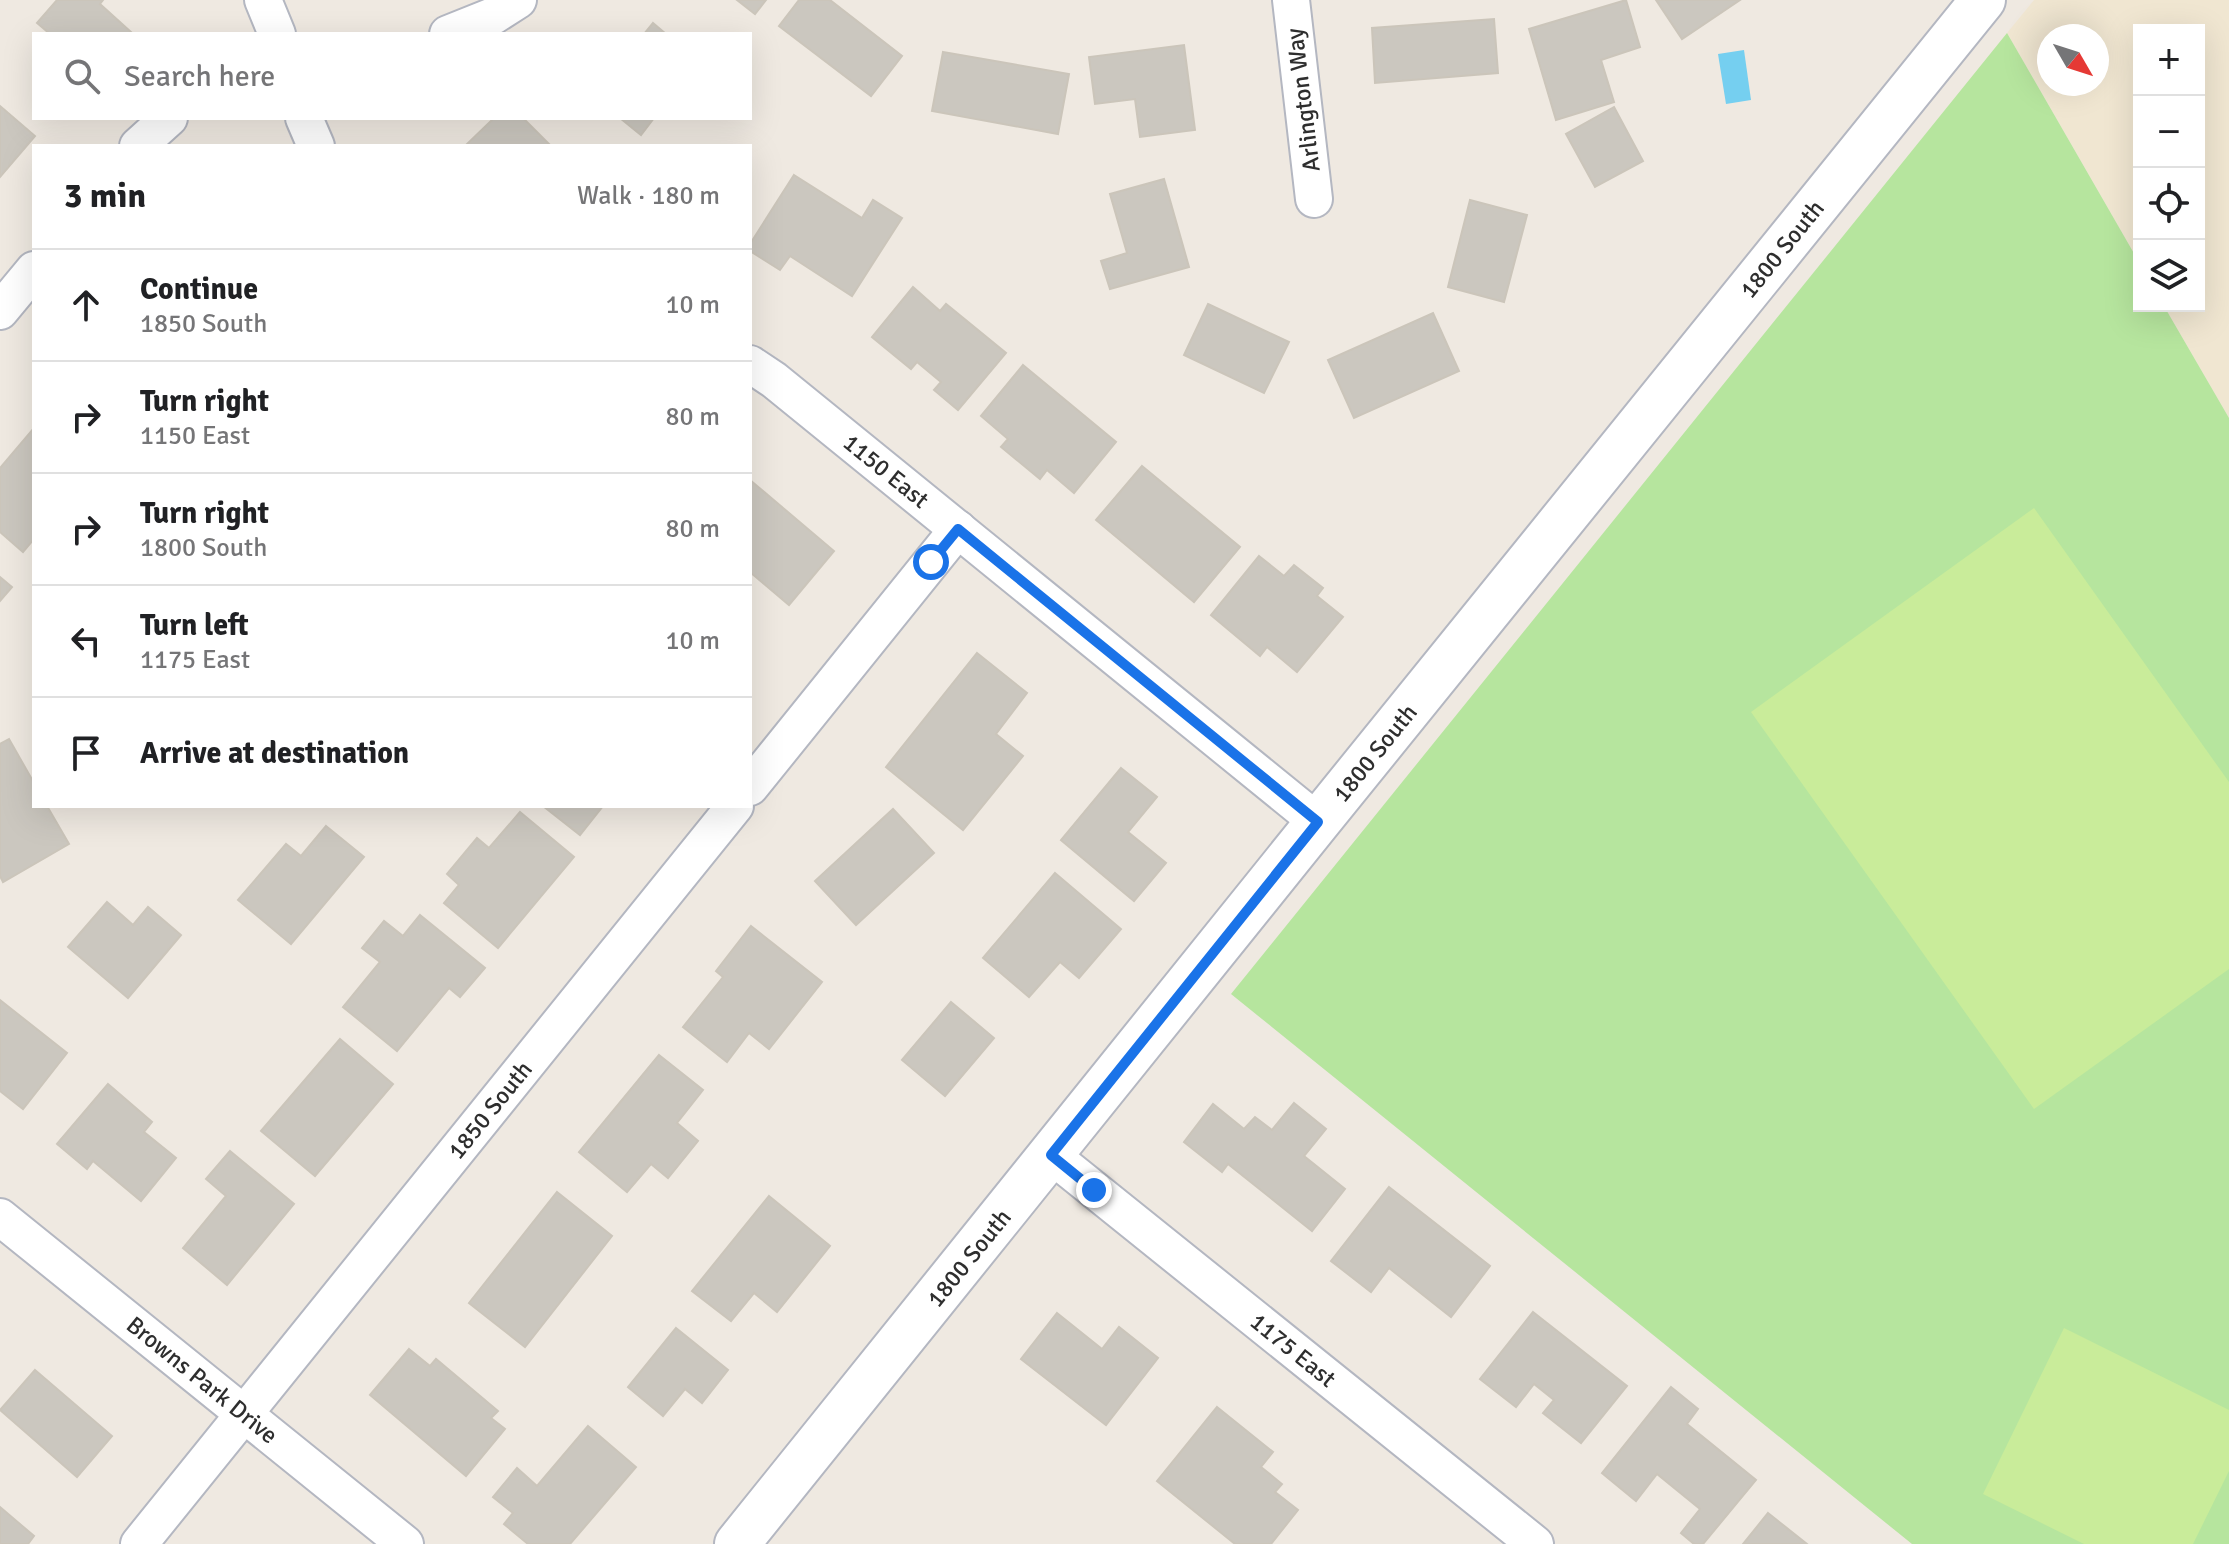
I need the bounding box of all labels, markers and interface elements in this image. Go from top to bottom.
north arrow [2037,24,2109,96]
map controls [2133,24,2205,312]
button: + [2133,24,2205,96]
street label: Arlington Way [1279,27,1327,173]
search box [32,32,752,120]
icon: search [60,54,104,98]
text: Search here [124,58,275,95]
button: − [2133,96,2205,168]
button: locate [2133,168,2205,240]
text: 3 min [64,175,146,217]
text: Walk · 180 m [577,180,720,212]
street label: 1800 South [1733,194,1831,304]
button: layers [2133,240,2205,312]
text: Continue [140,271,258,308]
icon: ahead [64,283,108,327]
text: 10 m [665,289,720,321]
text: 1850 South [140,308,267,340]
text: Turn right [140,383,269,420]
icon: right [64,395,108,439]
text: 80 m [665,401,720,433]
text: 1150 East [140,420,250,452]
street label: 1150 East [837,427,935,515]
text: Turn right [140,495,269,532]
icon: right [64,507,108,551]
text: 80 m [665,513,720,545]
text: 1800 South [140,532,267,564]
route start [913,544,949,580]
text: Turn left [140,607,249,644]
icon: left [64,619,108,663]
text: 10 m [665,625,720,657]
text: 1175 East [140,644,250,676]
street label: 1800 South [1326,698,1424,808]
icon: arrive [64,731,108,775]
text: Arrive at destination [140,735,409,772]
street label: 1850 South [441,1055,539,1165]
route end [1076,1172,1112,1208]
street label: 1800 South [920,1203,1018,1313]
street label: 1175 East [1244,1306,1342,1394]
street label: Browns Park Drive [120,1310,284,1450]

